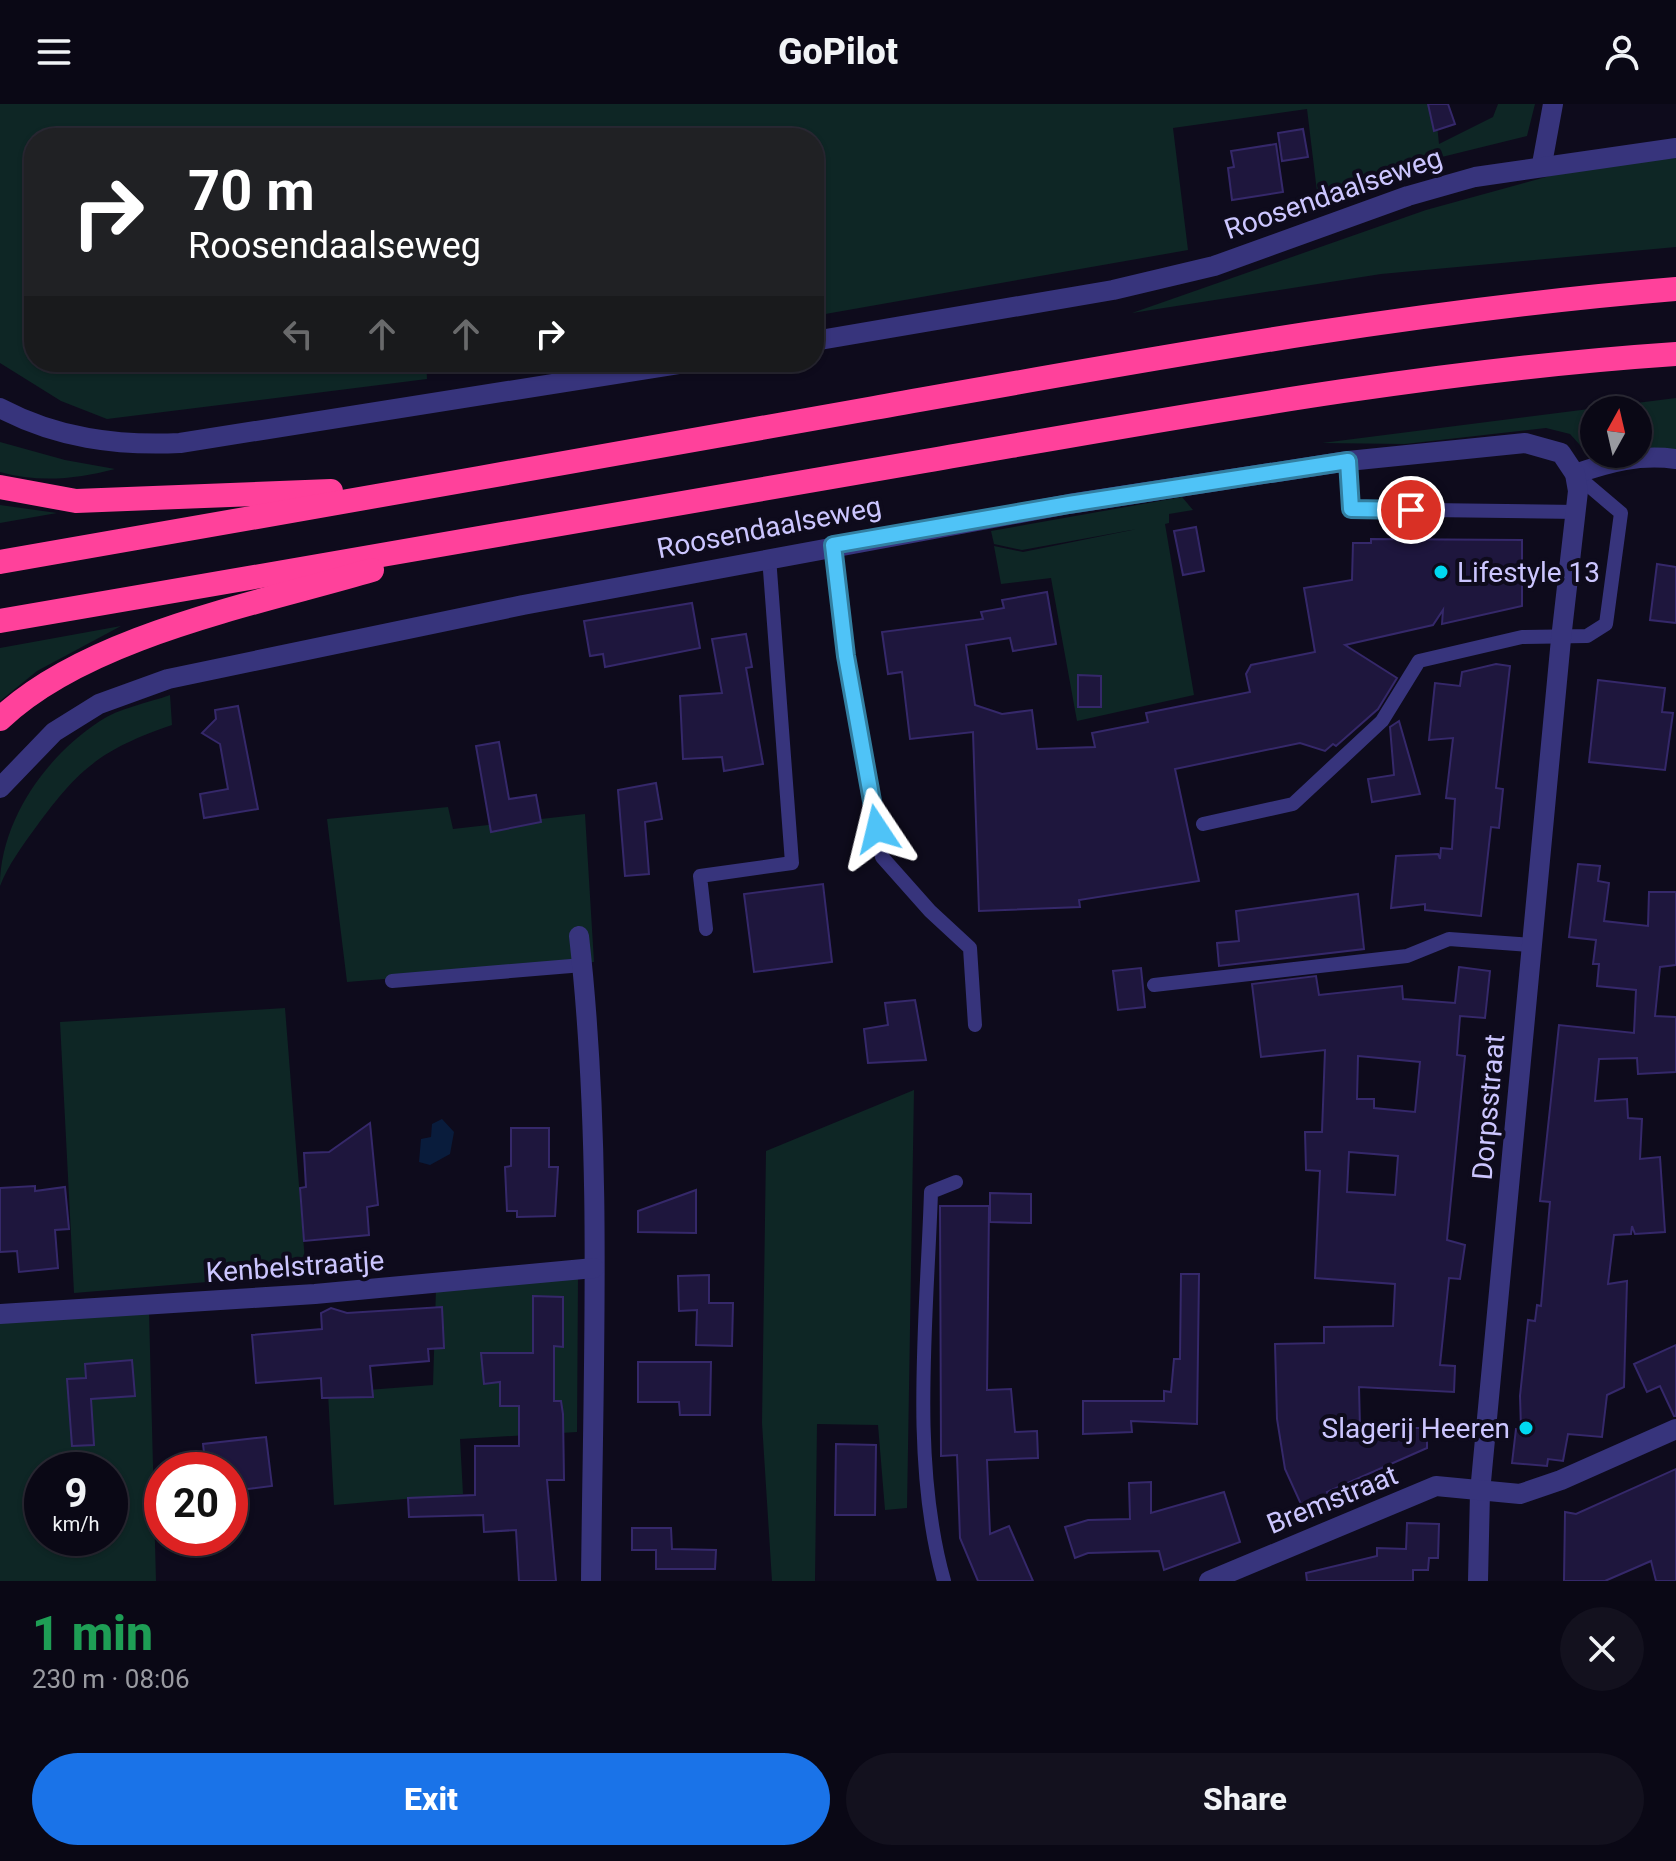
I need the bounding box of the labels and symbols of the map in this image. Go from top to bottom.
street label: Roosendaalseweg [1220,141,1446,246]
north arrow [1580,396,1652,468]
pin [1377,476,1445,544]
street label: Roosendaalseweg [654,490,884,565]
place label: Lifestyle 13 [1457,556,1600,589]
marker: Lifestyle 13 [1432,563,1450,581]
position arrow [835,787,919,871]
street label: Dorpsstraat [1466,1033,1511,1181]
street label: Kenbelstraatje [205,1244,385,1289]
place label: Slagerij Heeren [1322,1412,1510,1445]
marker: Slagerij Heeren [1517,1419,1535,1437]
speed limit sign: 20 [144,1452,248,1556]
street label: Bremstraat [1262,1458,1402,1541]

